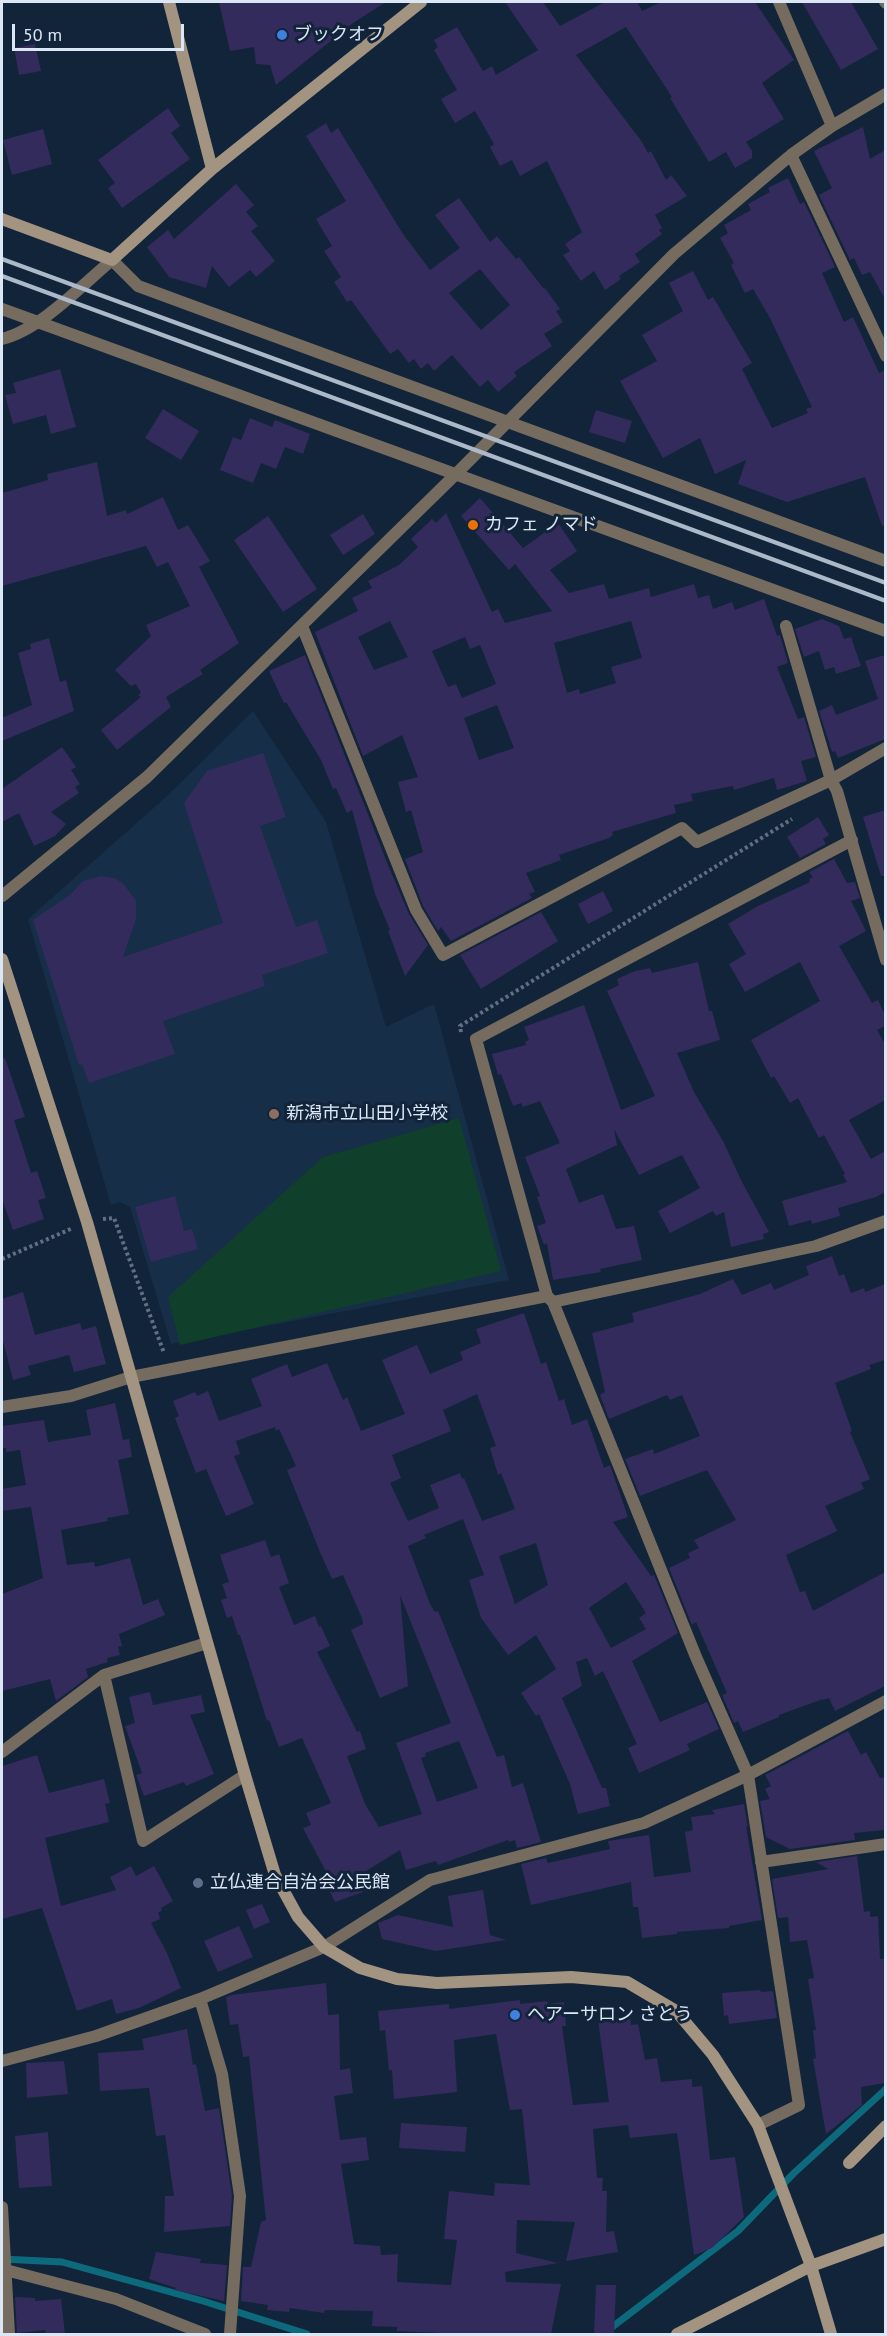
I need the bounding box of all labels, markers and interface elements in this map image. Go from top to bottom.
scale bar [15,12,188,50]
text: 50 m [23,23,62,46]
place label: ブックオフ [294,24,384,46]
marker: ブックオフ [275,28,289,42]
place label: カフェ ノマド [485,514,598,536]
marker: カフェ ノマド [466,518,480,532]
place label: 新潟市立山田小学校 [286,1103,448,1125]
marker: 新潟市立山田小学校 [267,1107,281,1121]
place label: 立仏連合自治会公民館 [210,1872,390,1894]
marker: 立仏連合自治会公民館 [191,1876,205,1890]
place label: ヘアーサロン さとう [527,2004,693,2026]
marker: ヘアーサロン さとう [508,2008,522,2022]

